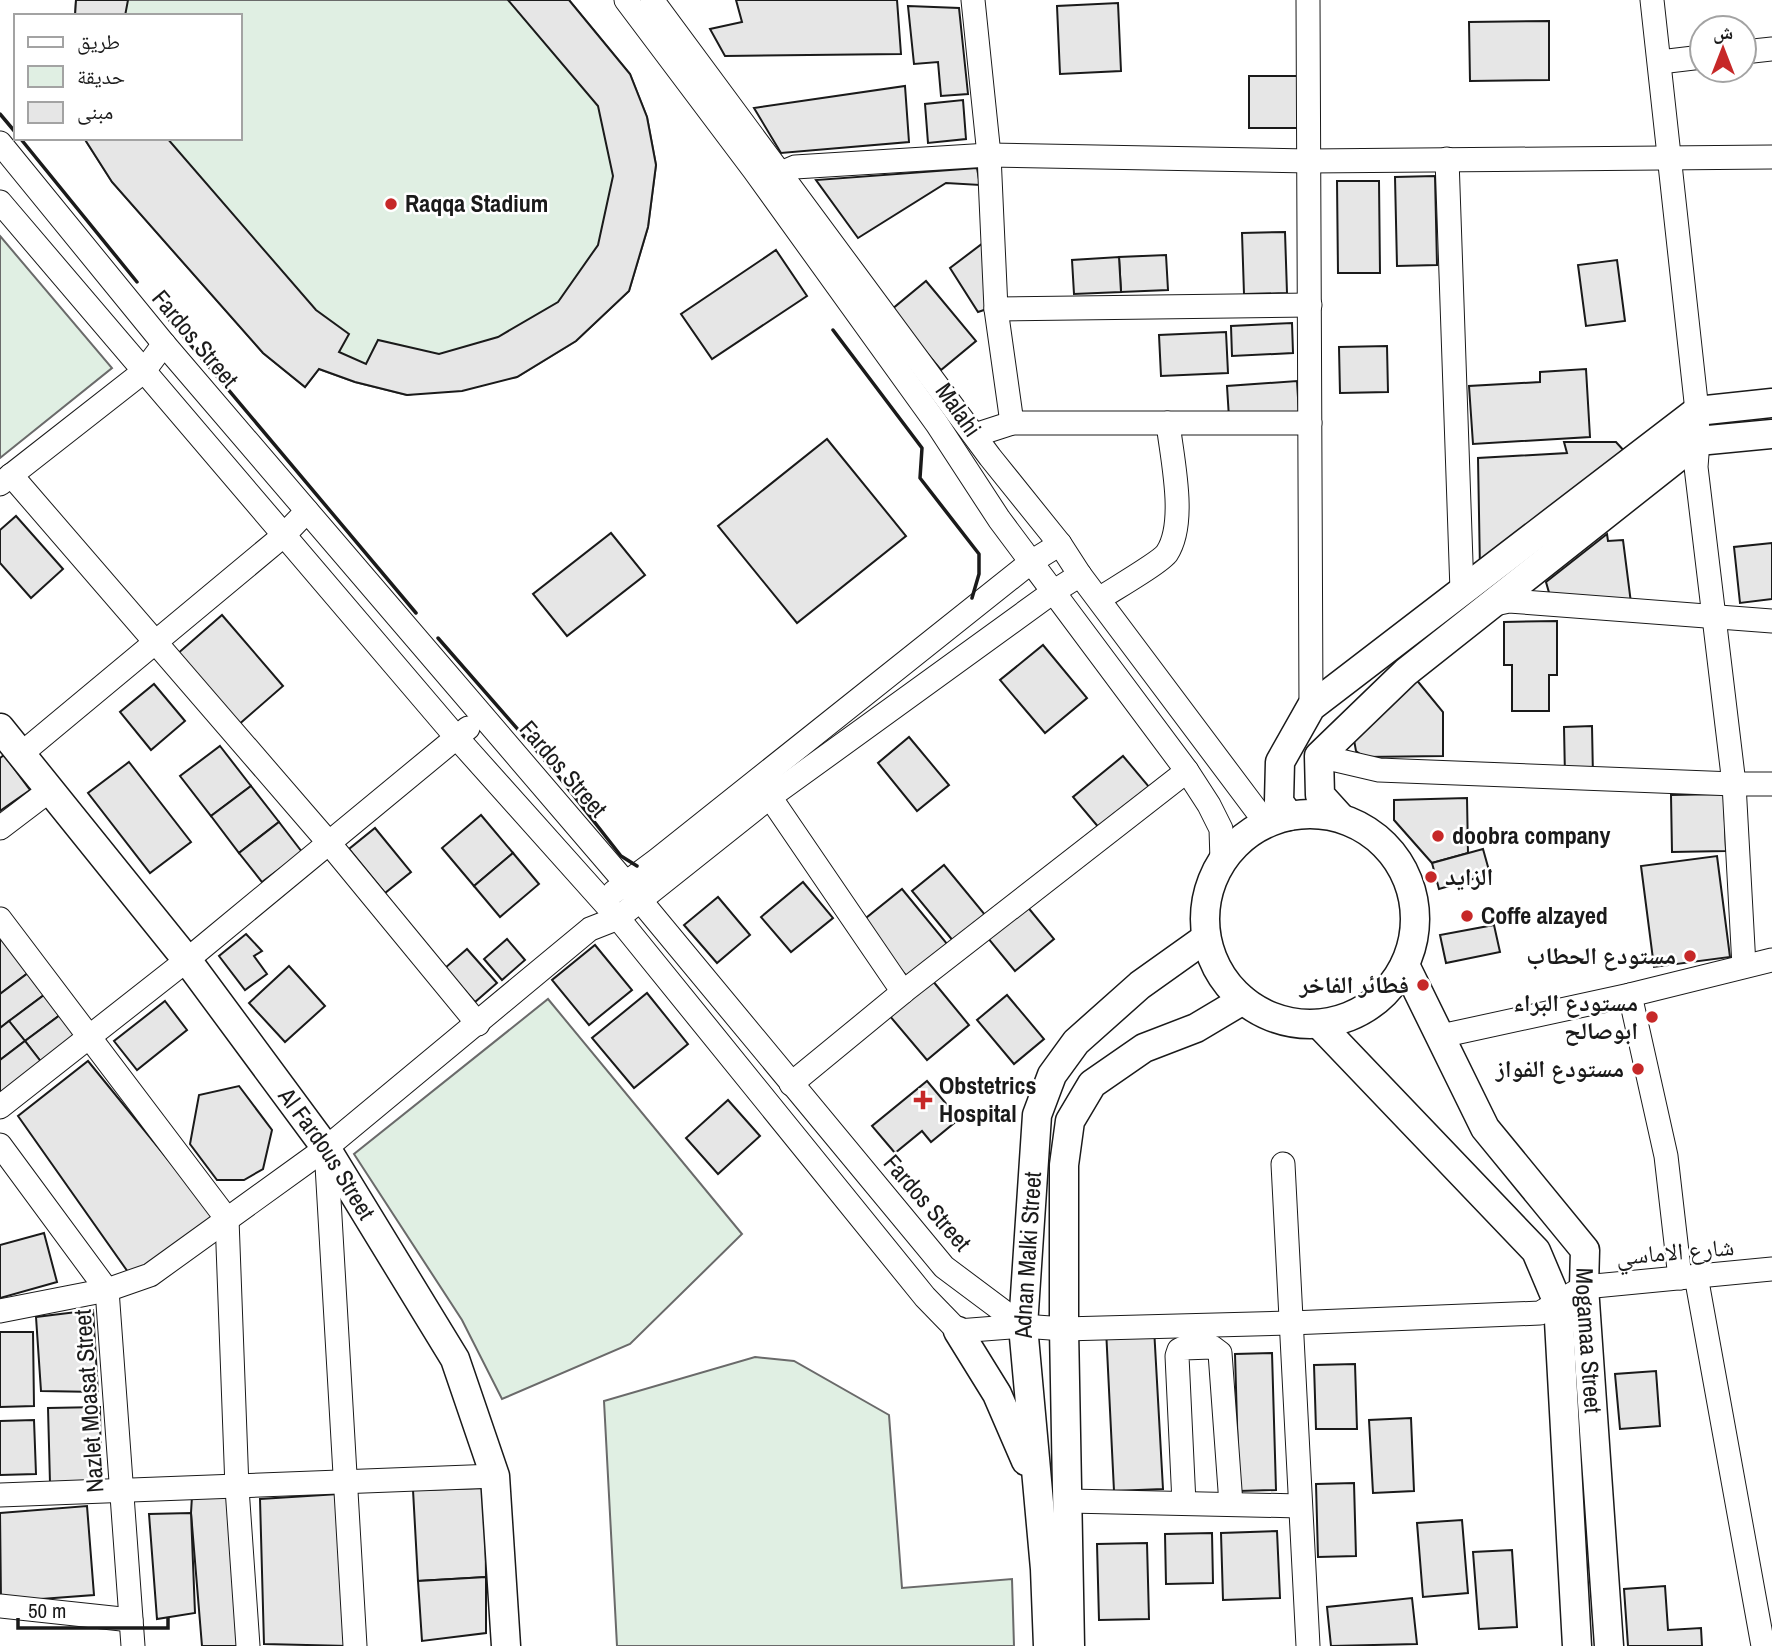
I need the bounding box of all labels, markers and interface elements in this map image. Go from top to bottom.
legend [14,14,242,140]
north arrow [1688,14,1758,84]
text: ش [1713,19,1733,45]
text: طريق [77,27,120,56]
text: حديقة [77,62,125,91]
text: مبنى [77,97,113,126]
place label: Raqqa Stadium [405,187,548,219]
marker: Raqqa Stadium [383,196,399,212]
street label: Fardos Street [145,283,246,394]
street label: Malahi [929,376,989,443]
street label: Fardos Street [513,713,615,824]
place label: doobra company [1452,819,1611,851]
marker: doobra company [1430,828,1446,844]
place label: الزايد [1445,860,1493,892]
marker: الزايد [1423,869,1439,885]
place label: Coffe alzayed [1481,899,1608,931]
marker: Coffe alzayed [1459,908,1475,924]
place label: مستودع الحطاب [1526,939,1676,971]
marker: مستودع الحطاب [1682,948,1698,964]
place label: فطائر الفاخر [1298,968,1409,1000]
marker: فطائر الفاخر [1415,977,1431,993]
place label: مستودع البراء ابوصالح [1513,986,1638,1046]
marker: مستودع البراء ابوصالح [1644,1009,1660,1025]
place label: مستودع الفواز [1495,1052,1624,1084]
marker: مستودع الفواز [1630,1061,1646,1077]
place label: Obstetrics Hospital [939,1069,1036,1129]
street label: Al Fardous Street [271,1080,383,1226]
marker: Obstetrics Hospital [913,1090,933,1110]
street label: Fardos Street [877,1147,979,1258]
street label: Adnan Malki Street [1006,1170,1048,1341]
street label: شارع الاماسي [1614,1230,1736,1276]
street label: Mogamaa Street [1569,1267,1610,1415]
street label: Nazlet Moasat Street [66,1308,110,1494]
scale bar [18,1586,168,1630]
text: 50 m [28,1596,66,1625]

